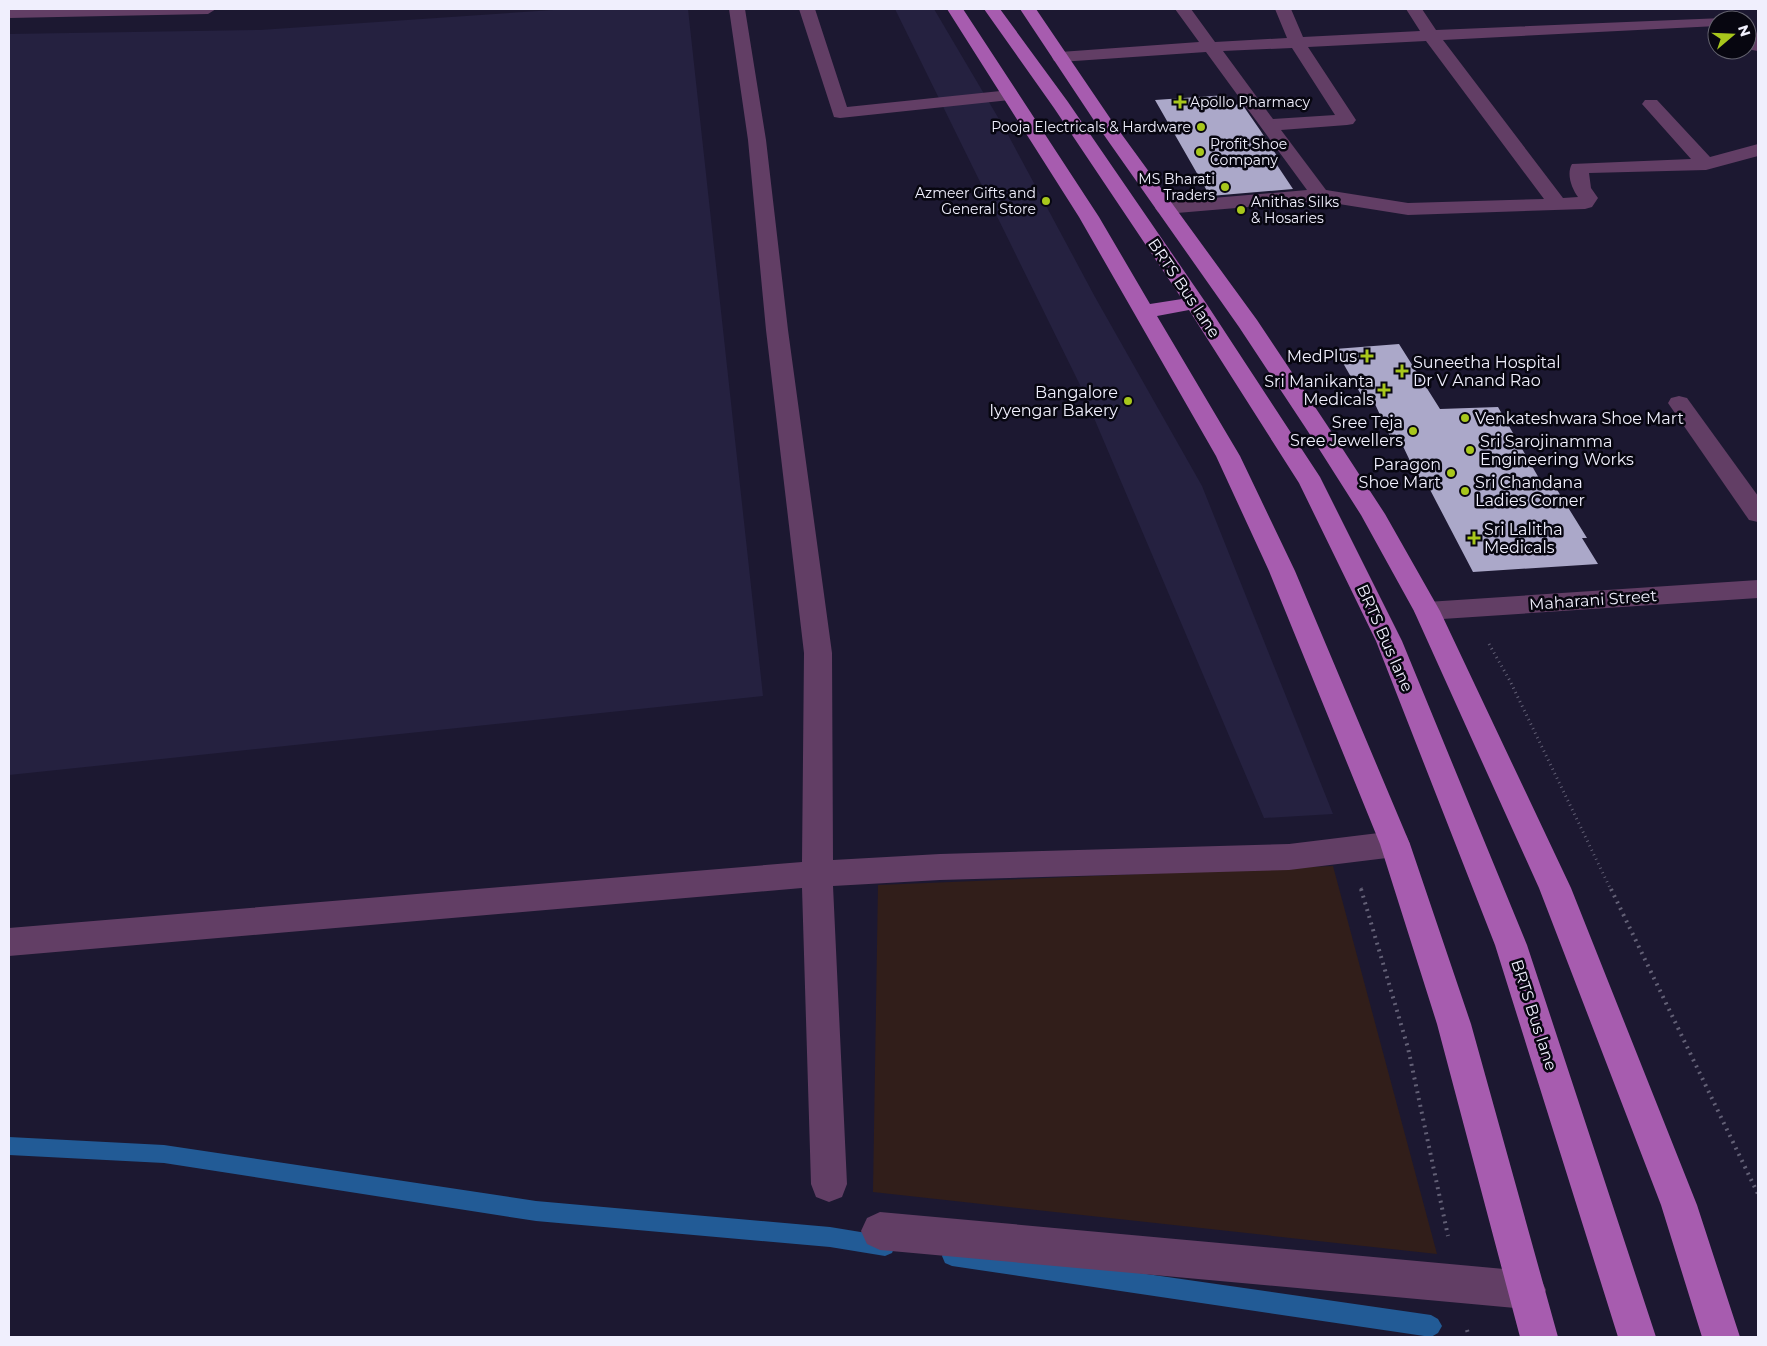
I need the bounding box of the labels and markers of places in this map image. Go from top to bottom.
place label: Apollo Pharmacy [1190,93,1311,111]
marker: Apollo Pharmacy [1174,96,1186,108]
place label: Pooja Electricals & Hardware [991,118,1191,136]
marker: Pooja Electricals & Hardware [1195,121,1207,133]
place label: Profit Shoe Company [1210,135,1287,169]
marker: Profit Shoe Company [1194,146,1206,158]
place label: MS Bharati Traders [1138,170,1215,204]
marker: MS Bharati Traders [1219,181,1231,193]
place label: Azmeer Gifts and General Store [915,184,1036,218]
place label: Anithas Silks & Hosaries [1251,193,1339,227]
marker: Azmeer Gifts and General Store [1040,195,1052,207]
marker: Anithas Silks & Hosaries [1235,204,1247,216]
place label: MedPlus [1287,347,1357,366]
marker: MedPlus [1361,350,1373,362]
place label: Suneetha Hospital Dr V Anand Rao [1413,353,1560,390]
marker: Suneetha Hospital Dr V Anand Rao [1395,364,1409,378]
place label: Sri Manikanta Medicals [1264,372,1374,409]
place label: Bangalore Iyyengar Bakery [989,383,1118,420]
marker: Sri Manikanta Medicals [1378,384,1390,396]
marker: Bangalore Iyyengar Bakery [1122,395,1134,407]
place label: Venkateshwara Shoe Mart [1475,409,1684,428]
marker: Venkateshwara Shoe Mart [1459,412,1471,424]
place label: Sree Teja Sree Jewellers [1290,413,1403,450]
marker: Sree Teja Sree Jewellers [1407,425,1419,437]
place label: Sri Sarojinamma Engineering Works [1480,432,1634,469]
marker: Sri Sarojinamma Engineering Works [1464,444,1476,456]
place label: Paragon Shoe Mart [1359,455,1441,492]
marker: Paragon Shoe Mart [1445,467,1457,479]
place label: Sri Chandana Ladies Corner [1475,473,1585,510]
marker: Sri Chandana Ladies Corner [1459,485,1471,497]
place label: Sri Lalitha Medicals [1484,520,1563,557]
marker: Sri Lalitha Medicals [1468,532,1480,544]

